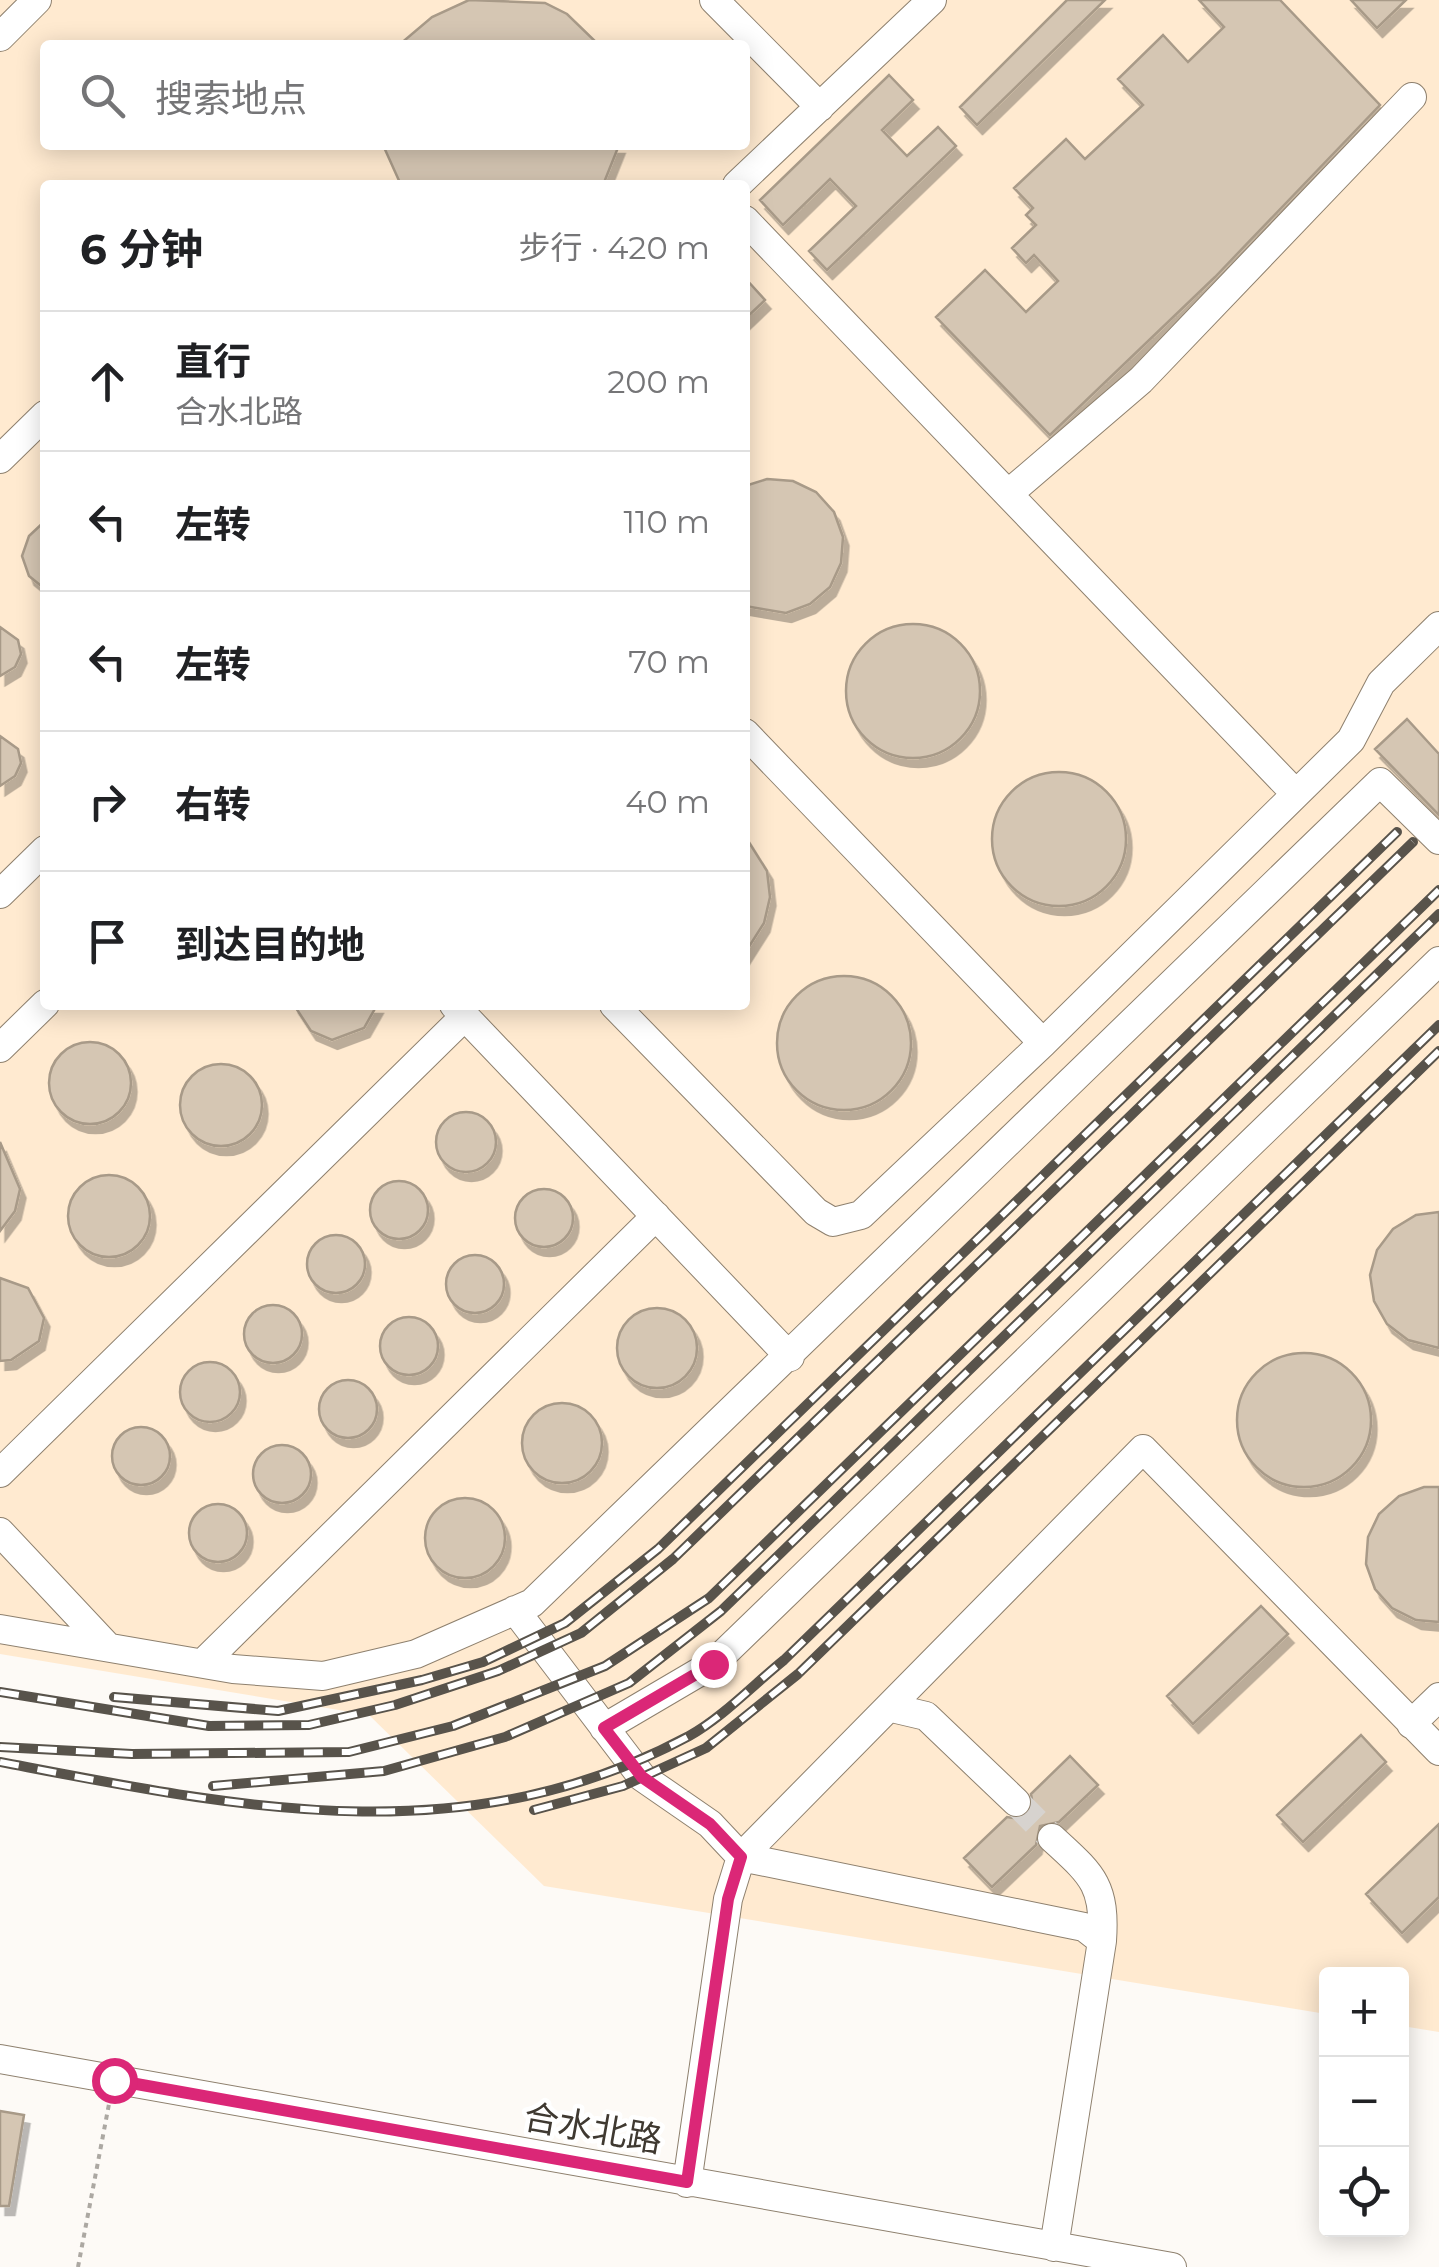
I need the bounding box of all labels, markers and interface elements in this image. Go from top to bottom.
search box [40,40,750,150]
icon: search [75,68,130,123]
text: 搜索地点 [155,75,307,122]
text: 6 分钟 [80,223,203,275]
text: 步行 · 420 m [518,228,710,267]
text: 直行 [175,338,251,385]
icon: ahead [80,354,135,409]
text: 200 m [607,362,710,401]
text: 合水北路 [175,392,303,431]
icon: left [80,494,135,549]
text: 左转 [175,501,251,548]
text: 110 m [623,502,710,541]
icon: left [80,634,135,689]
text: 左转 [175,641,251,688]
text: 70 m [628,642,710,681]
icon: right [80,774,135,829]
text: 右转 [175,781,251,828]
text: 40 m [625,782,710,821]
icon: arrive [80,914,135,969]
text: 到达目的地 [175,921,365,968]
route end [691,1642,737,1688]
map controls [1319,1967,1409,2237]
button: + [1319,1967,1409,2057]
button: − [1319,2057,1409,2147]
route start [92,2058,138,2104]
street label: 合水北路 [520,2095,666,2161]
button: locate [1319,2147,1409,2237]

